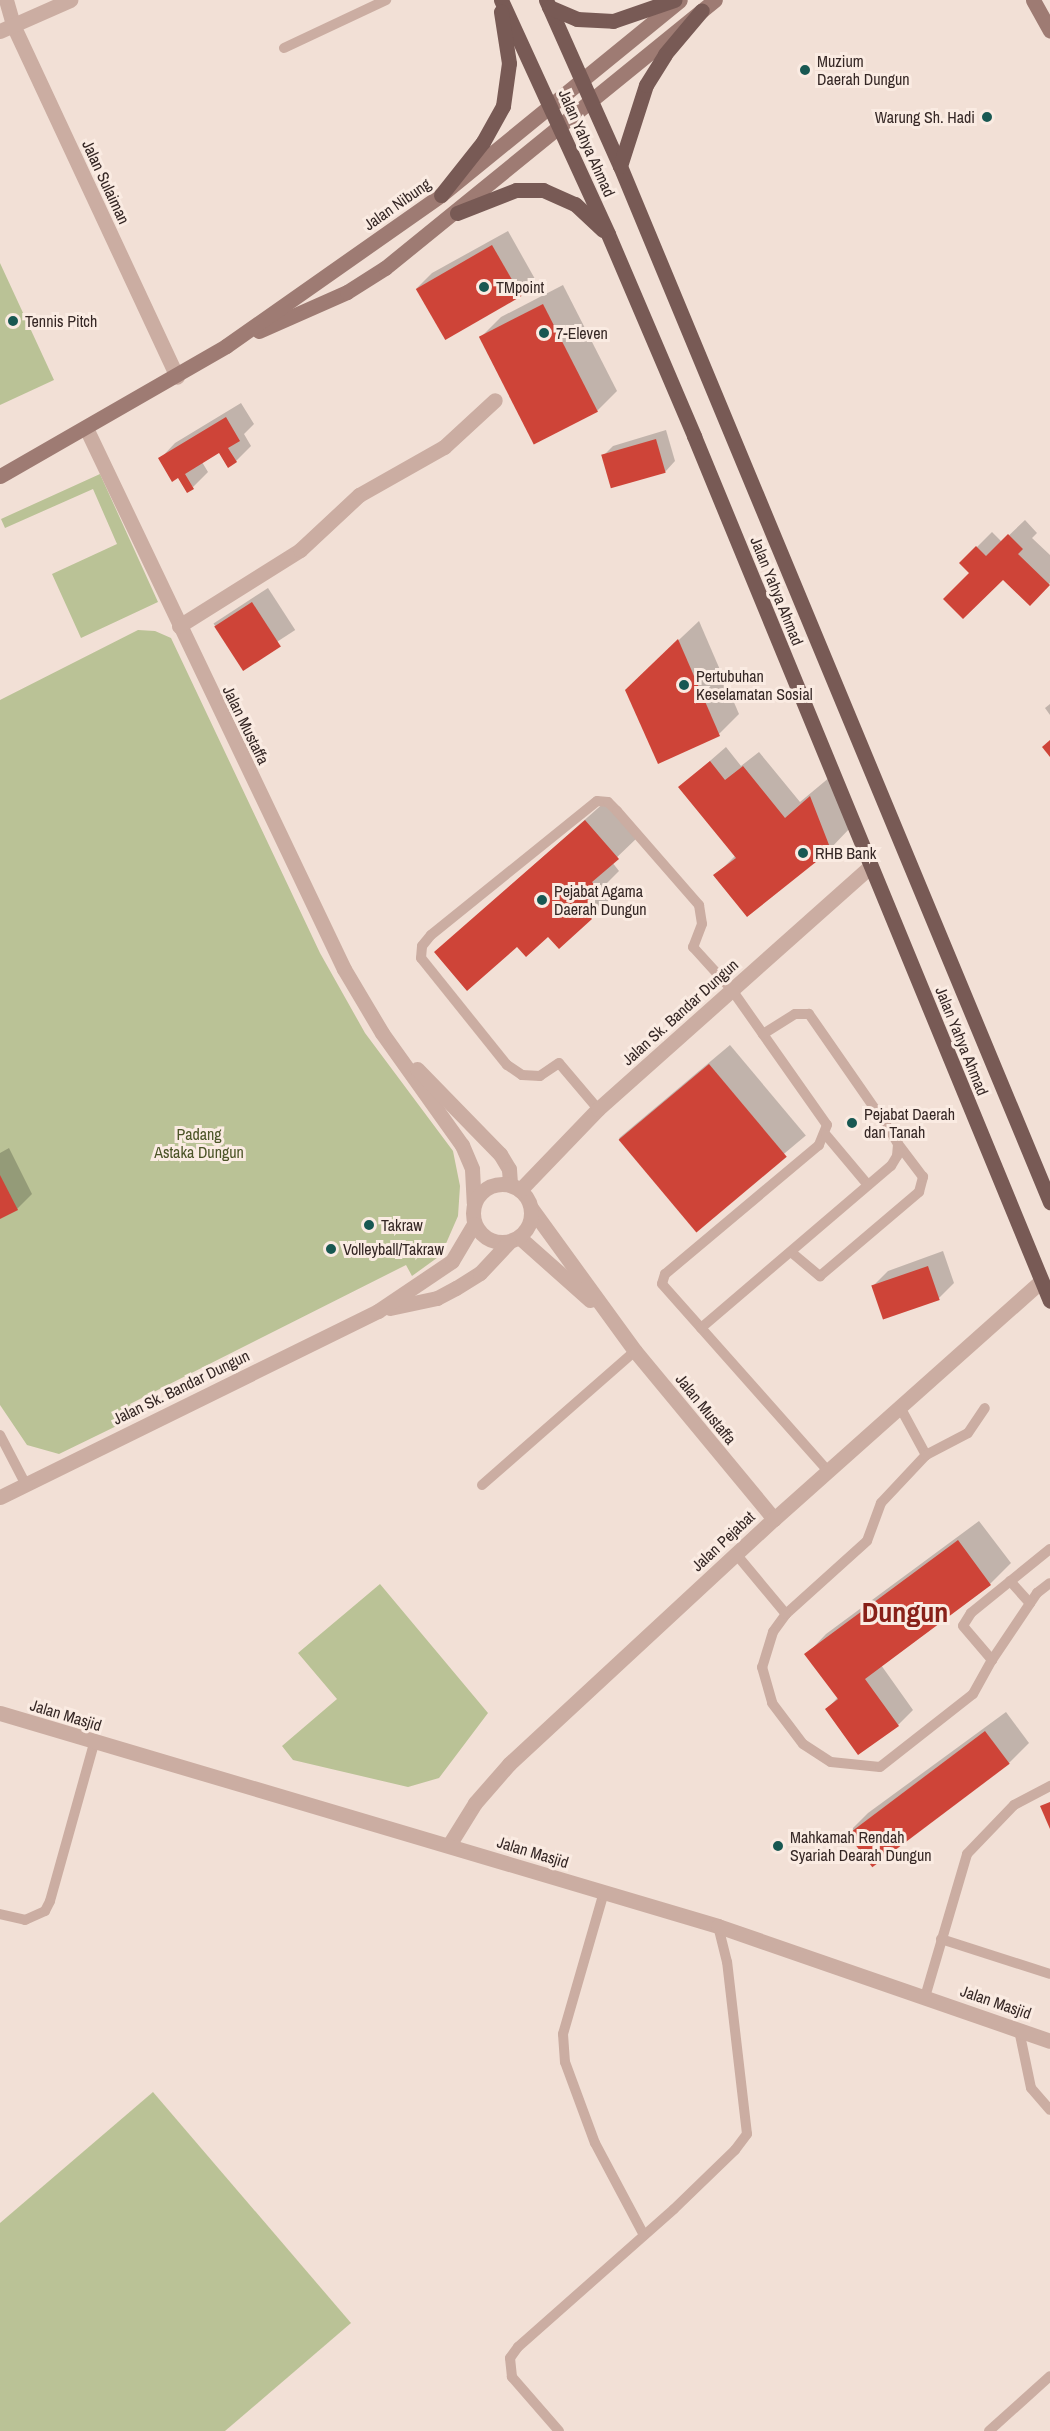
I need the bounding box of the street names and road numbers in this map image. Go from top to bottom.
street label: Jalan Yahya Ahmad [555,86,619,200]
street label: Jalan Sulaiman [78,137,134,227]
street label: Jalan Nibung [360,174,434,234]
street label: Jalan Yahya Ahmad [746,533,808,649]
street label: Jalan Mustaffa [219,683,273,767]
street label: Jalan Sk. Bandar Dungun [618,955,742,1069]
street label: Jalan Yahya Ahmad [931,983,993,1099]
street label: Jalan Sk. Bandar Dungun [110,1346,252,1428]
street label: Jalan Mustaffa [672,1370,740,1448]
street label: Jalan Pejabat [687,1507,759,1575]
street label: Jalan Masjid [28,1695,104,1735]
street label: Jalan Masjid [495,1832,571,1872]
street label: Jalan Masjid [958,1981,1034,2023]

